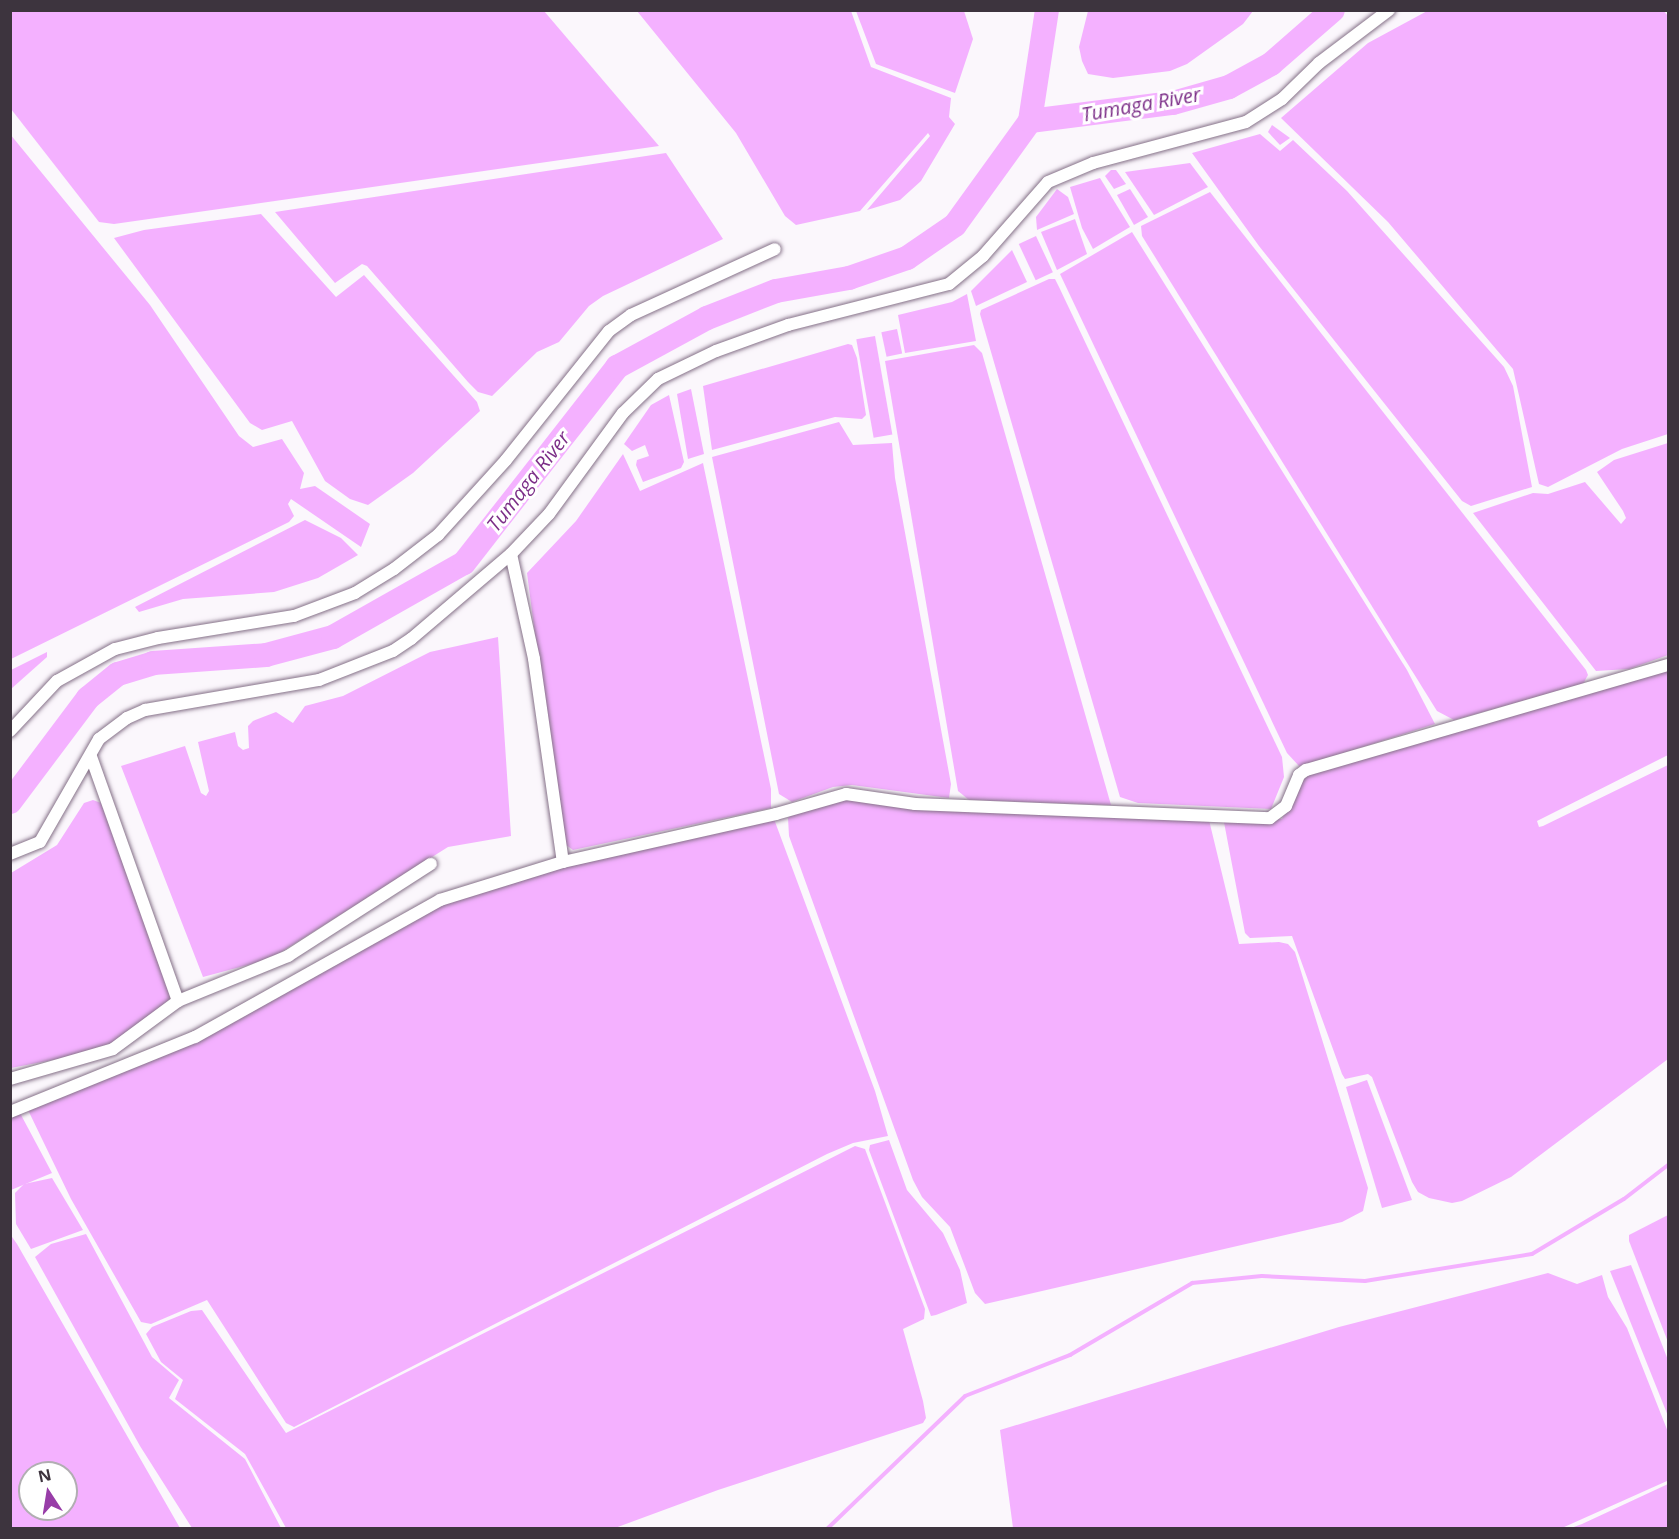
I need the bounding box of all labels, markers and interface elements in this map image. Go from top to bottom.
water label: Tumaga River [1079,82,1203,126]
water label: Tumaga River [481,426,575,536]
north arrow [18,1461,78,1521]
text: N [36,1463,53,1487]

